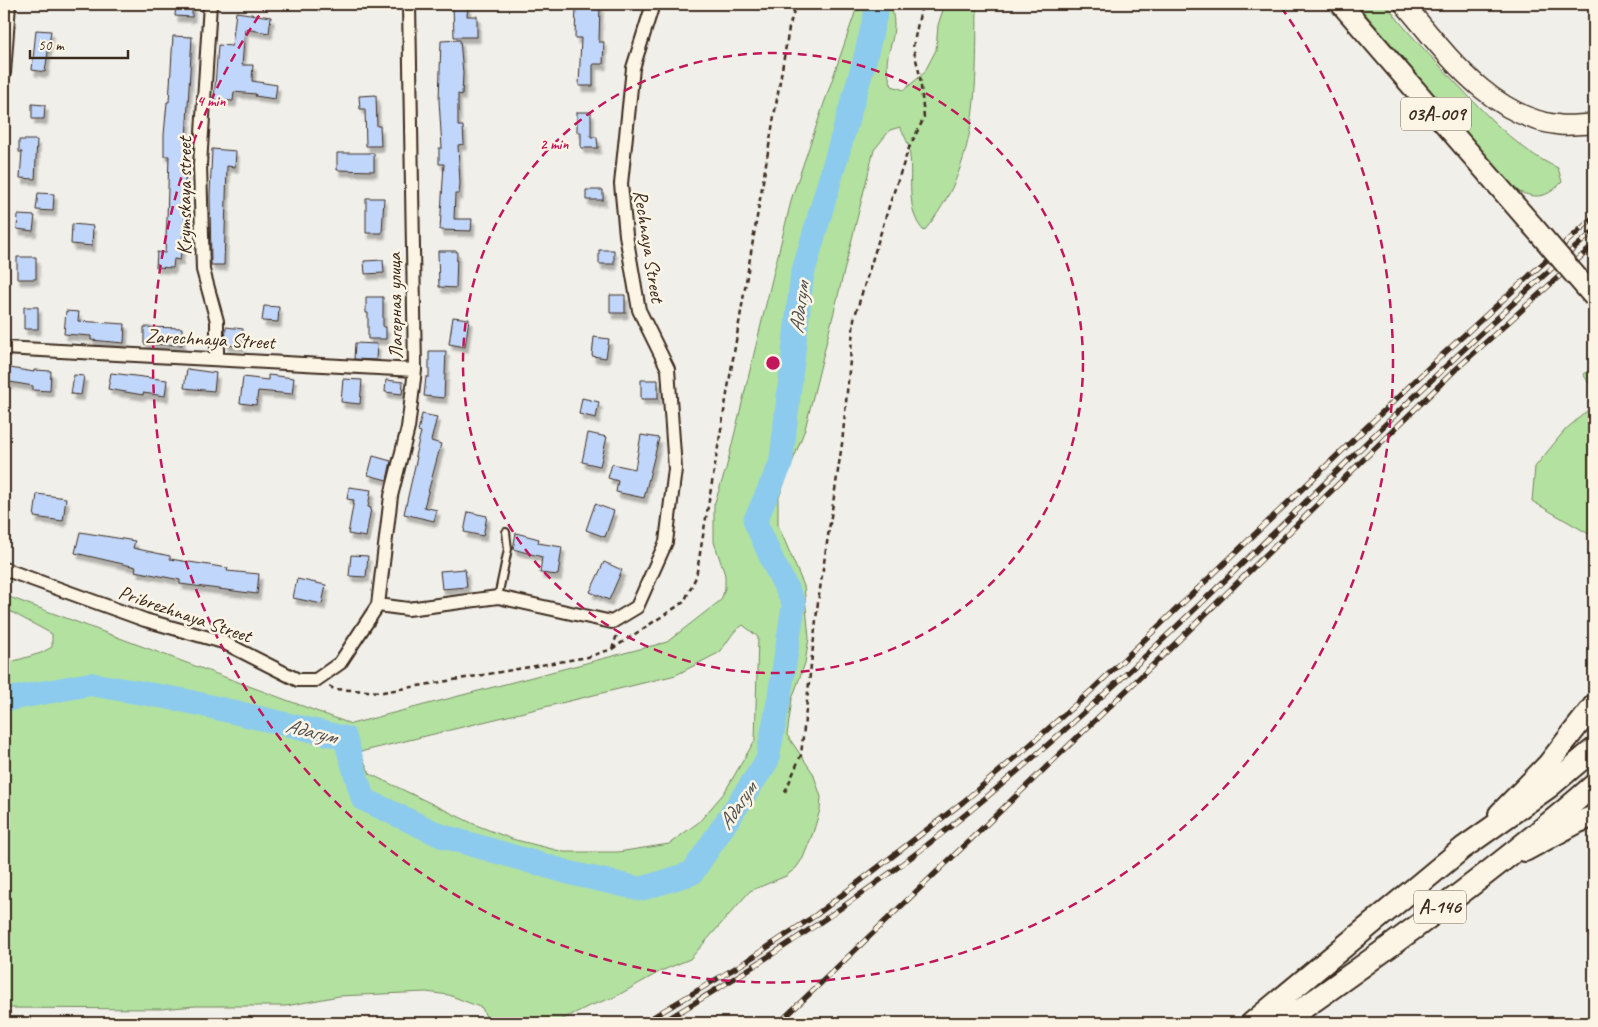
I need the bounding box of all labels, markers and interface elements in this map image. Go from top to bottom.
scale bar [30,28,128,60]
text: 50 m [38,36,65,55]
text: 4 min [197,92,226,111]
road number: 03А-009 [1401,98,1471,130]
street label: Krymskaya street [172,135,197,255]
text: 2 min [540,135,569,154]
street label: Rechnaya Street [628,188,671,306]
street label: Лагерная улица [382,251,408,359]
water label: Адагум [783,278,815,335]
street label: Zarechnaya Street [145,323,278,355]
centre of rings [764,354,782,372]
street label: Pribrezhnaya Street [115,580,257,649]
water label: Адагум [283,712,342,751]
water label: Адагум [712,775,764,834]
road number: А-146 [1414,890,1466,924]

